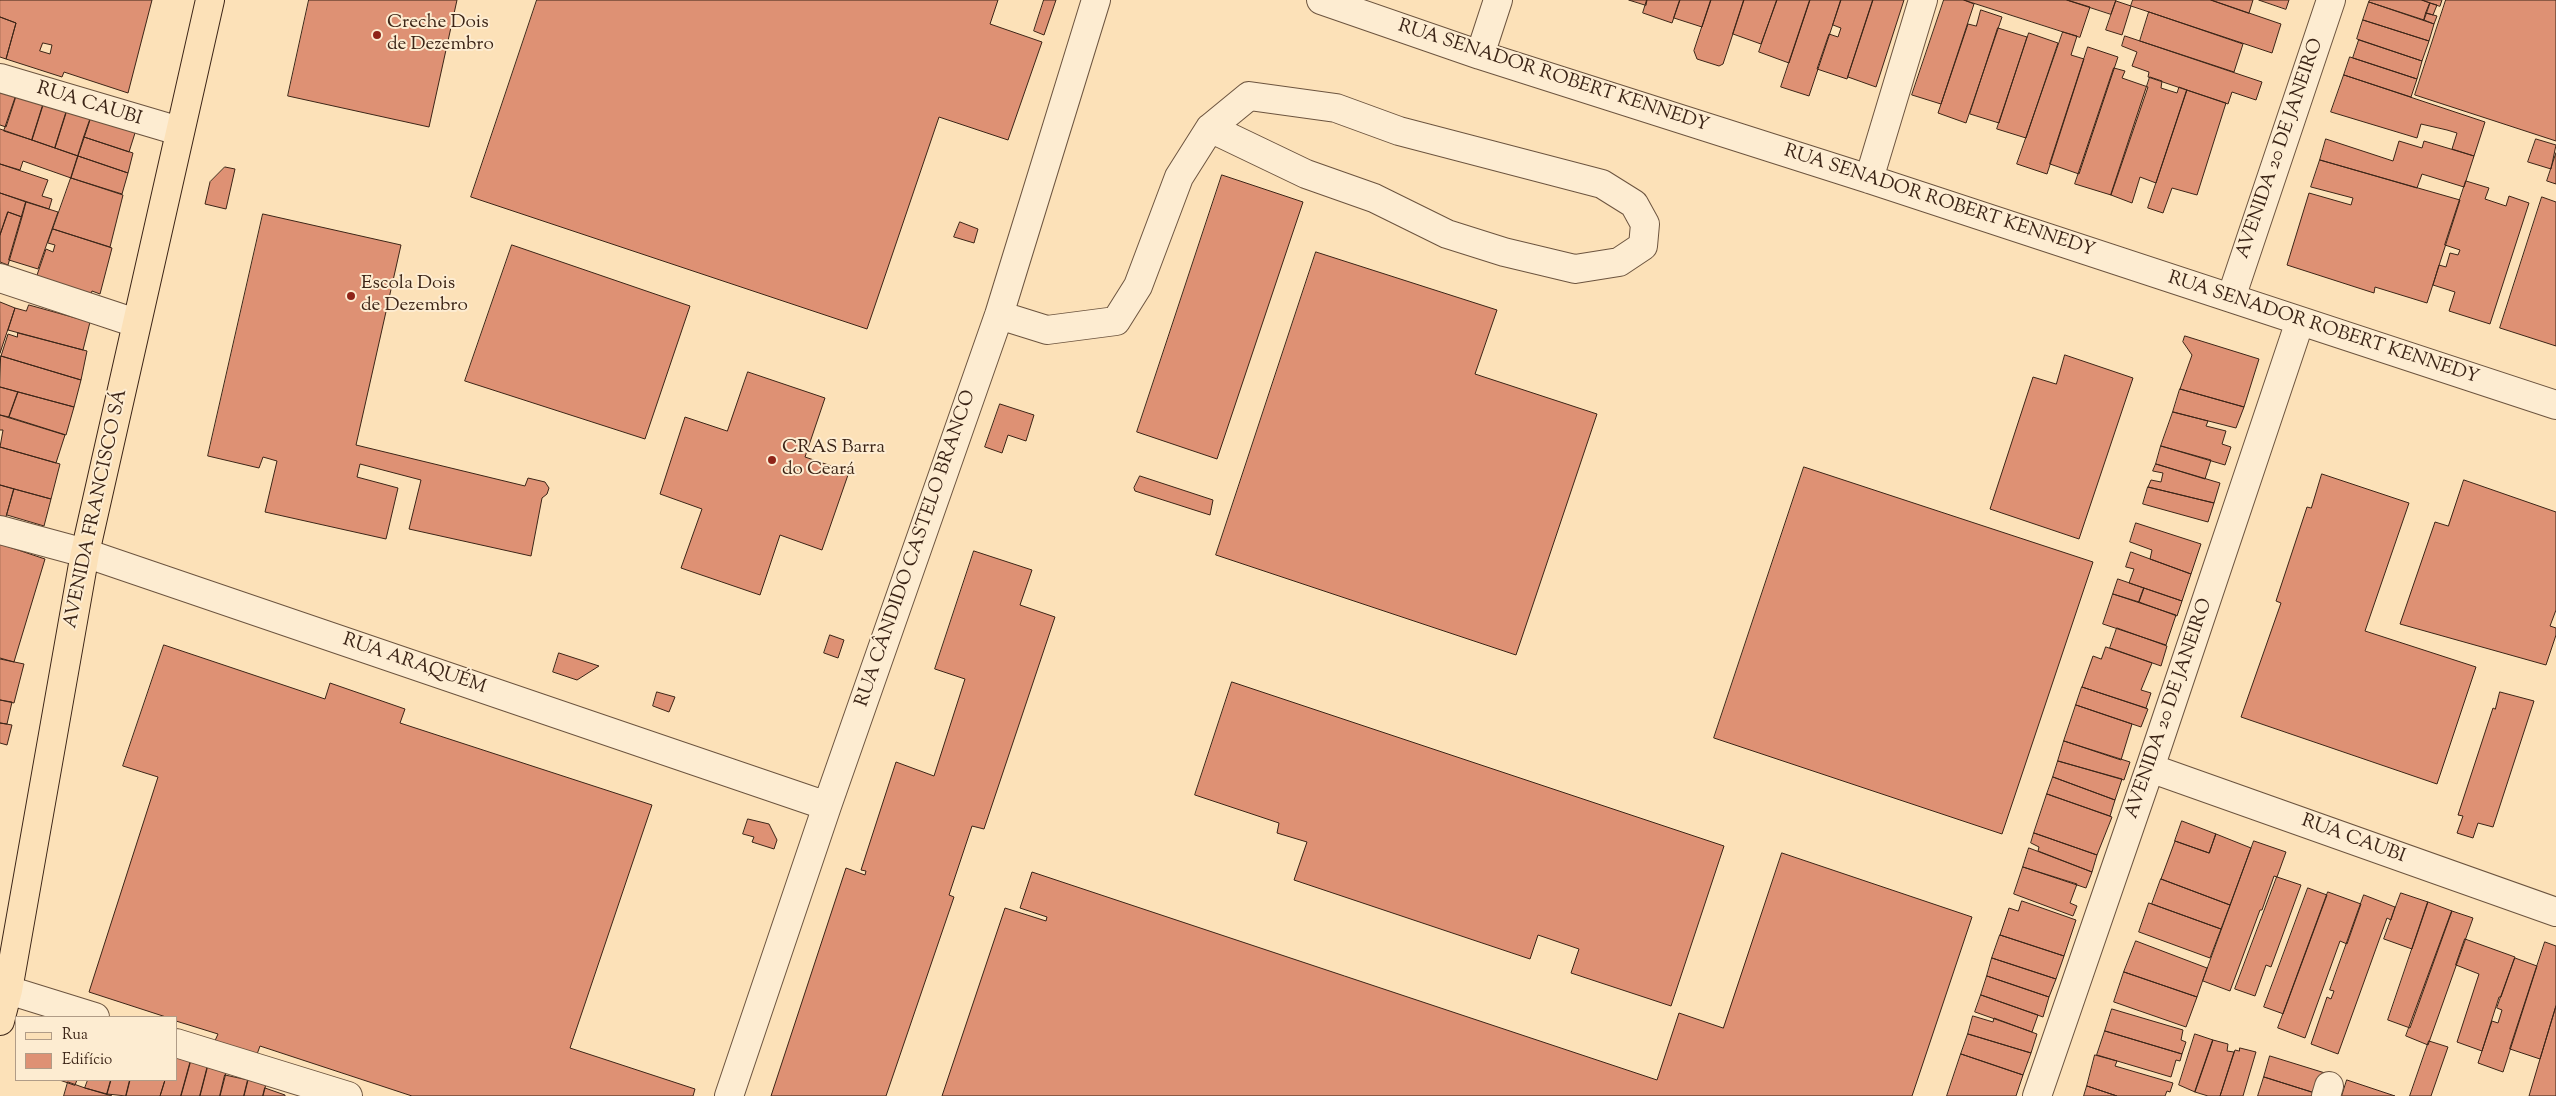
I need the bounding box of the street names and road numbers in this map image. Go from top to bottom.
street label: RUA SENADOR ROBERT KENNEDY [1395,16,1711,138]
street label: AVENIDA 20 DE JANEIRO [2233,36,2329,262]
street label: RUA CAUBI [34,78,144,132]
street label: RUA SENADOR ROBERT KENNEDY [1781,141,2097,263]
street label: RUA SENADOR ROBERT KENNEDY [2165,268,2481,390]
street label: AVENIDA FRANCISCO SÁ [60,387,134,631]
street label: RUA CÂNDIDO CASTELO BRANCO [852,388,982,710]
street label: AVENIDA 20 DE JANEIRO [2122,596,2218,822]
street label: RUA ARAQUÉM [339,630,489,700]
street label: RUA CAUBI [2298,811,2408,869]

